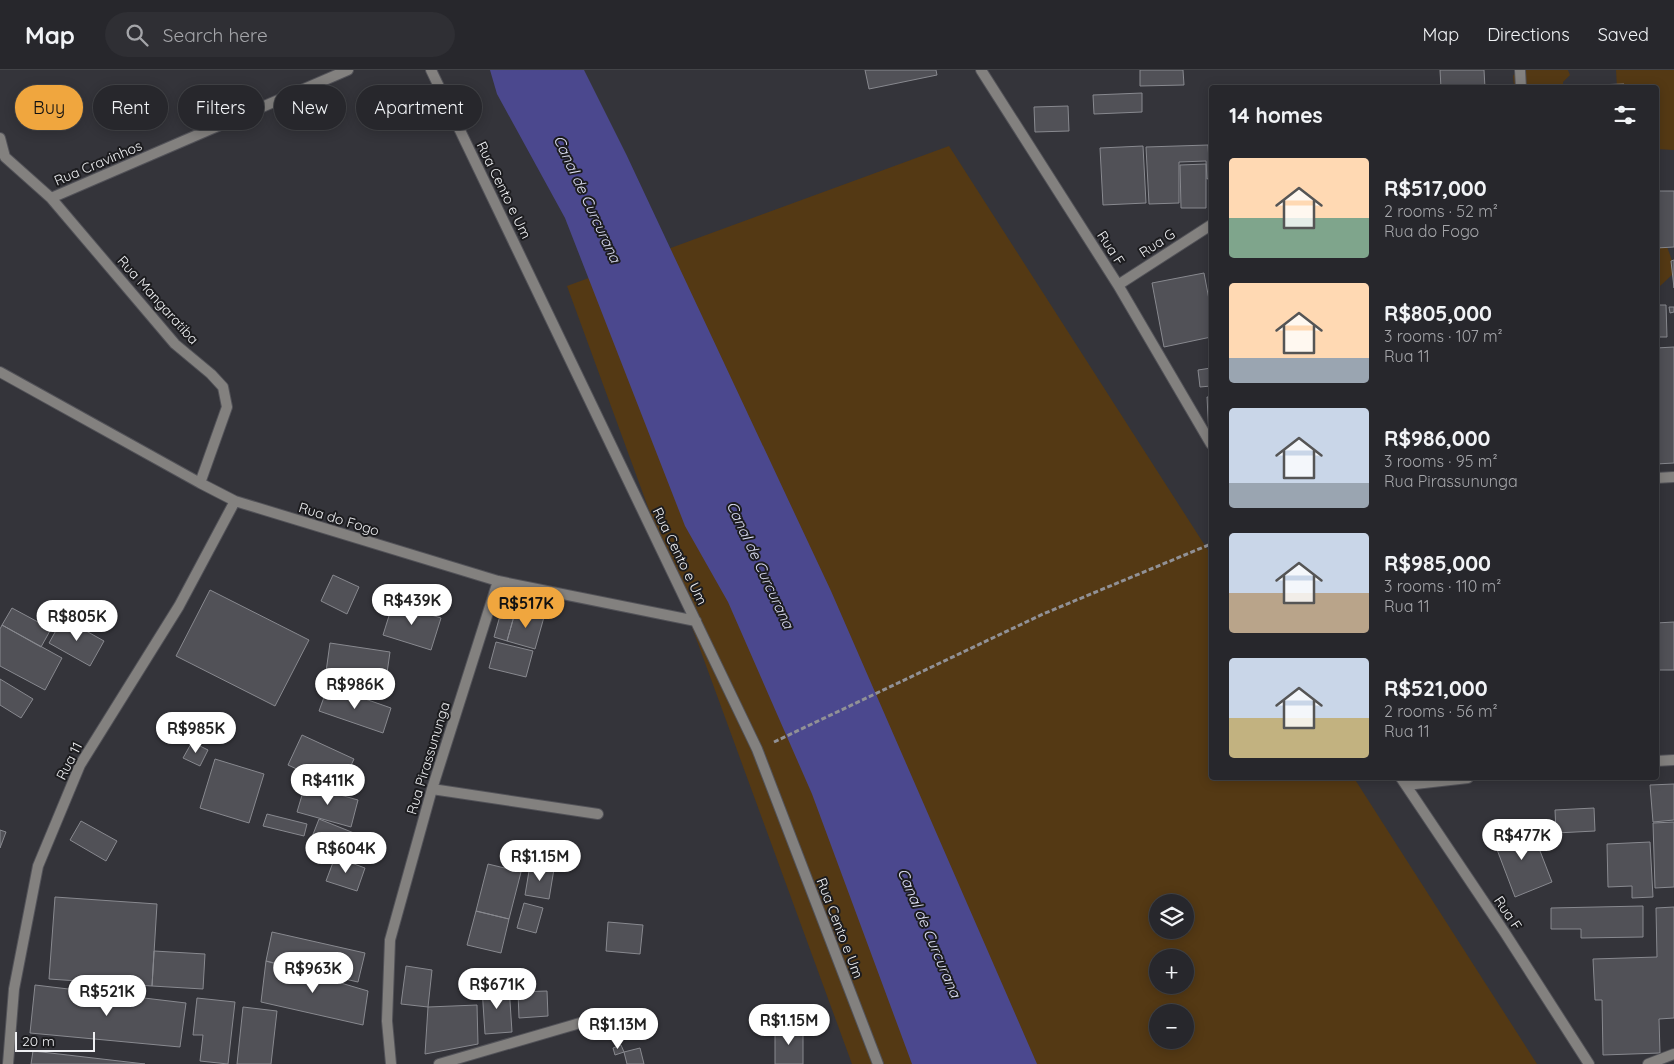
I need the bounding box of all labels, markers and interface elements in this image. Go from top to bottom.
search box [105,12,455,57]
text: Map [25,20,75,50]
icon: search [123,21,151,49]
text: Search here [163,23,268,47]
text: Map [1422,23,1459,46]
text: Directions [1487,23,1570,46]
text: Saved [1598,23,1649,46]
chip: Buy [15,85,83,130]
chip: Rent [93,85,168,130]
chip: Filters [178,85,264,130]
chip: New [274,85,346,130]
chip: Apartment [356,85,482,130]
icon: filters [1611,101,1639,129]
text: 14 homes [1229,102,1323,128]
water label: Canal de Curcurana [550,132,626,266]
street label: Rua Cravinhos [51,136,145,190]
street label: Rua Cento e Um [473,138,535,242]
text: R$517,000 [1384,175,1487,201]
icon: home [1269,178,1329,238]
text: 2 rooms · 52 m² [1384,201,1498,221]
text: Rua do Fogo [1384,221,1479,241]
street label: Rua G [1136,225,1178,261]
street label: Rua F [1093,227,1129,269]
street label: Rua Mangaratiba [113,252,203,348]
text: R$805,000 [1384,300,1492,326]
icon: home [1269,303,1329,363]
text: 3 rooms · 107 m² [1384,326,1503,346]
text: Rua 11 [1384,346,1430,366]
text: R$986,000 [1384,425,1490,451]
icon: home [1269,428,1329,488]
text: 3 rooms · 95 m² [1384,451,1498,471]
text: Rua Pirassununga [1384,471,1518,491]
street label: Rua do Fogo [297,498,381,540]
water label: Canal de Curcurana [723,498,799,632]
street label: Rua Cento e Um [649,504,711,608]
text: R$985,000 [1384,550,1491,576]
icon: home [1269,553,1329,613]
text: 3 rooms · 110 m² [1384,576,1501,596]
pin: R$439K [371,584,453,626]
pin: R$517K [485,586,567,629]
text: R$439K [383,590,441,610]
text: R$517K [498,593,554,613]
text: Rua 11 [1384,596,1430,616]
pin: R$805K [36,600,118,642]
text: R$805K [48,606,106,626]
pin: R$986K [314,668,396,710]
text: R$986K [326,674,384,694]
text: R$521,000 [1384,675,1488,701]
icon: home [1269,678,1329,738]
street label: Rua Pirassununga [402,699,454,817]
text: 2 rooms · 56 m² [1384,701,1498,721]
pin: R$985K [155,712,237,754]
text: R$985K [167,718,225,738]
text: Rua 11 [1384,721,1430,741]
street label: Rua 11 [52,739,86,783]
pin: R$411K [287,764,369,806]
text: R$411K [302,770,354,790]
pin: R$477K [1481,818,1563,861]
text: R$477K [1493,825,1551,845]
pin: R$604K [305,832,387,874]
text: R$604K [316,838,376,858]
pin: R$1.15M [494,840,586,882]
text: R$1.15M [511,846,569,866]
water label: Canal de Curcurana [894,865,966,1001]
street label: Rua Cento e Um [813,875,867,981]
street label: Rua F [1490,892,1526,934]
map controls [1149,894,1194,1049]
button: layers [1149,894,1194,939]
button: + [1149,949,1194,994]
pin: R$963K [272,952,354,994]
text: R$963K [284,958,342,978]
pin: R$671K [456,968,538,1010]
pin: R$521K [66,974,148,1017]
text: R$671K [469,974,525,994]
text: R$521K [79,981,135,1001]
pin: R$1.15M [743,1004,835,1046]
button: − [1149,1004,1194,1049]
pin: R$1.13M [572,1008,664,1050]
text: R$1.15M [760,1010,818,1030]
text: R$1.13M [589,1014,647,1034]
scale bar [15,1029,95,1052]
text: 20 m [22,1032,55,1050]

